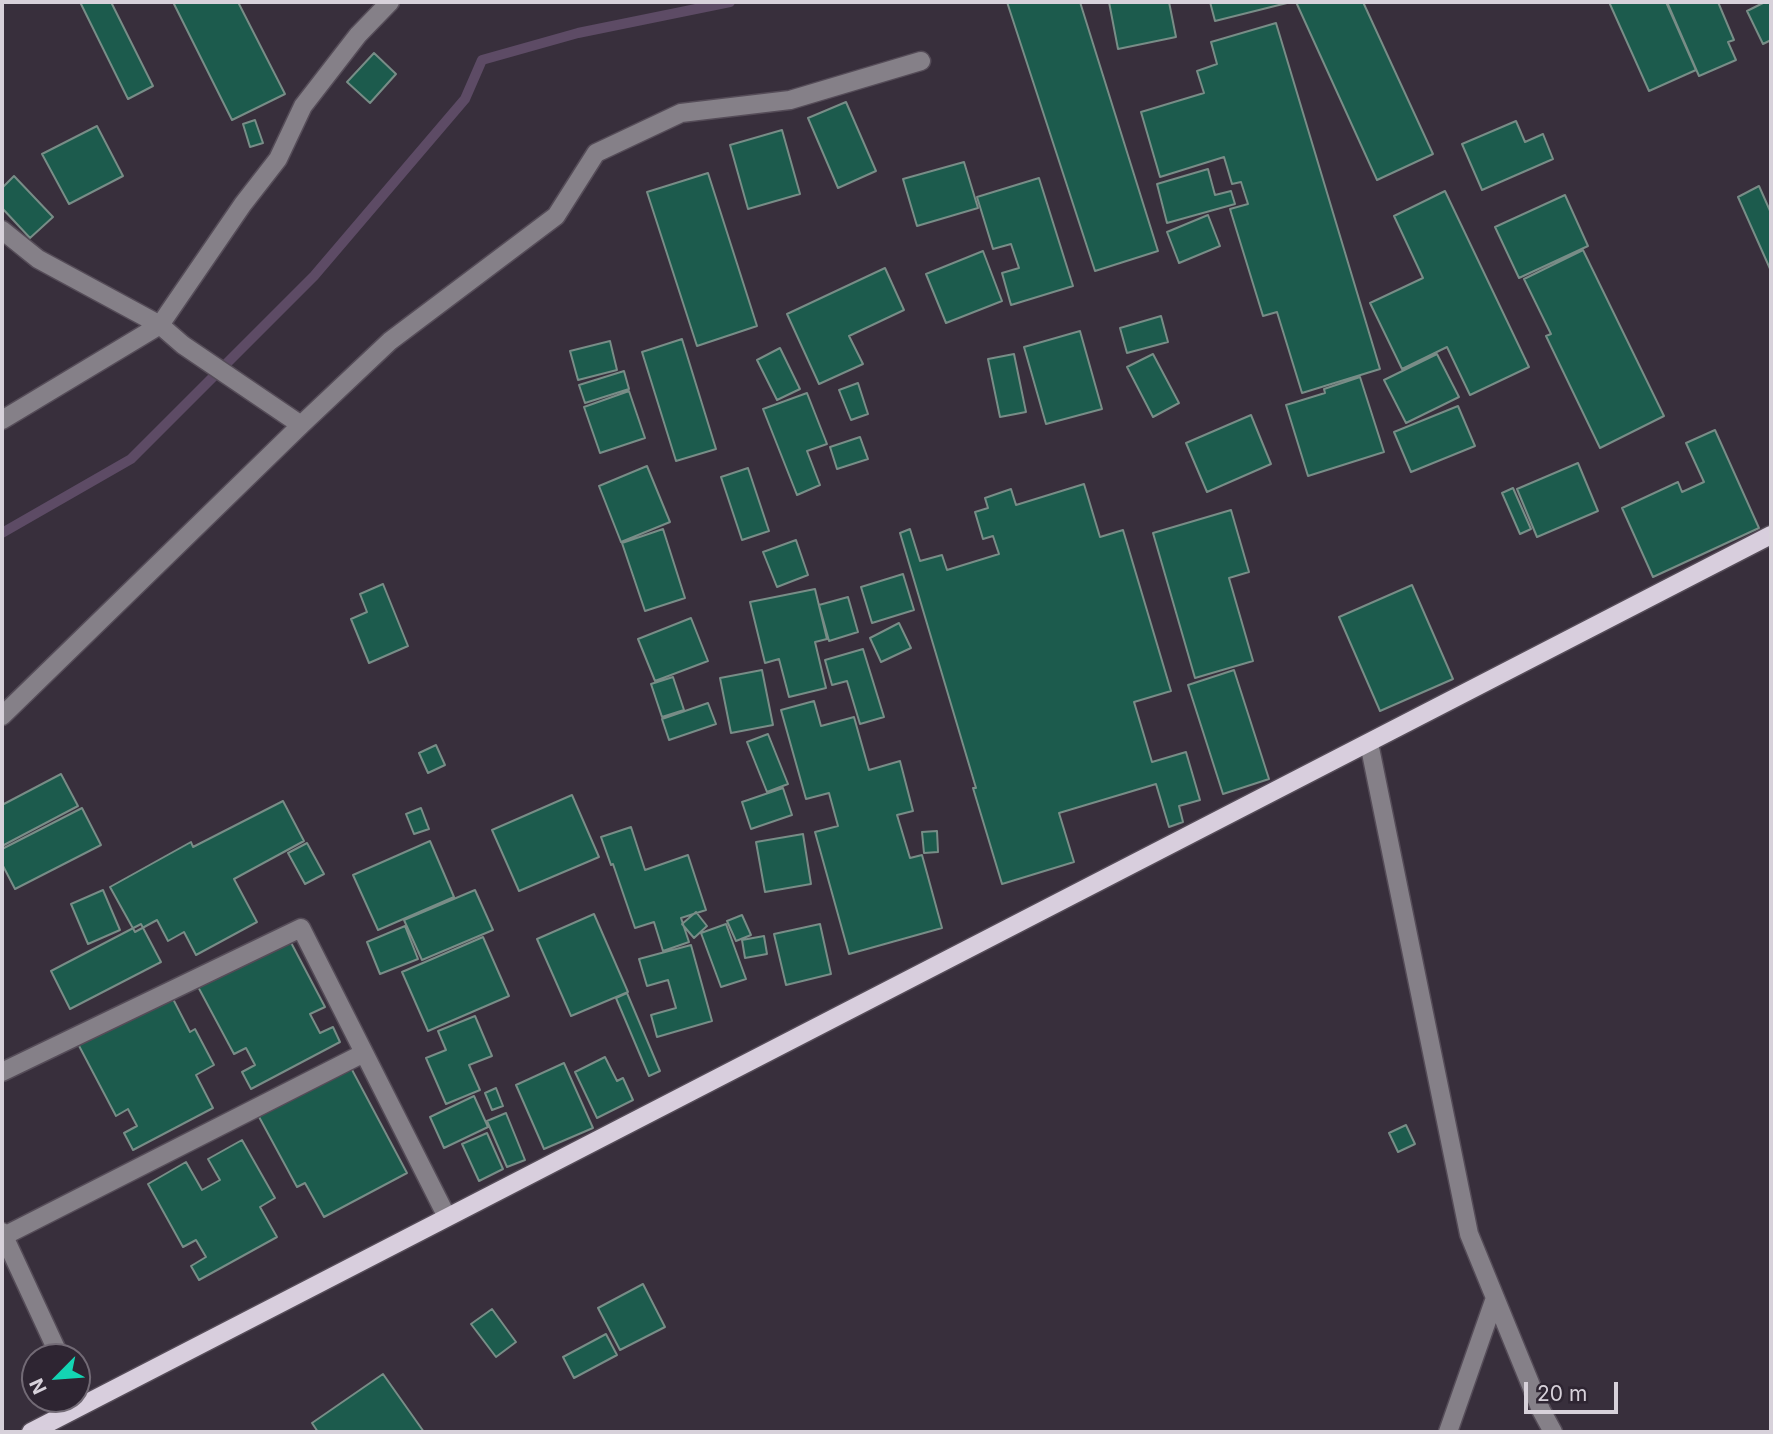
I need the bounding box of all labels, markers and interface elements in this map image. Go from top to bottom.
north arrow [21,1343,91,1413]
scale bar [1528,1368,1622,1412]
text: N [25,1375,52,1398]
text: 20 m [1537,1381,1587,1406]

